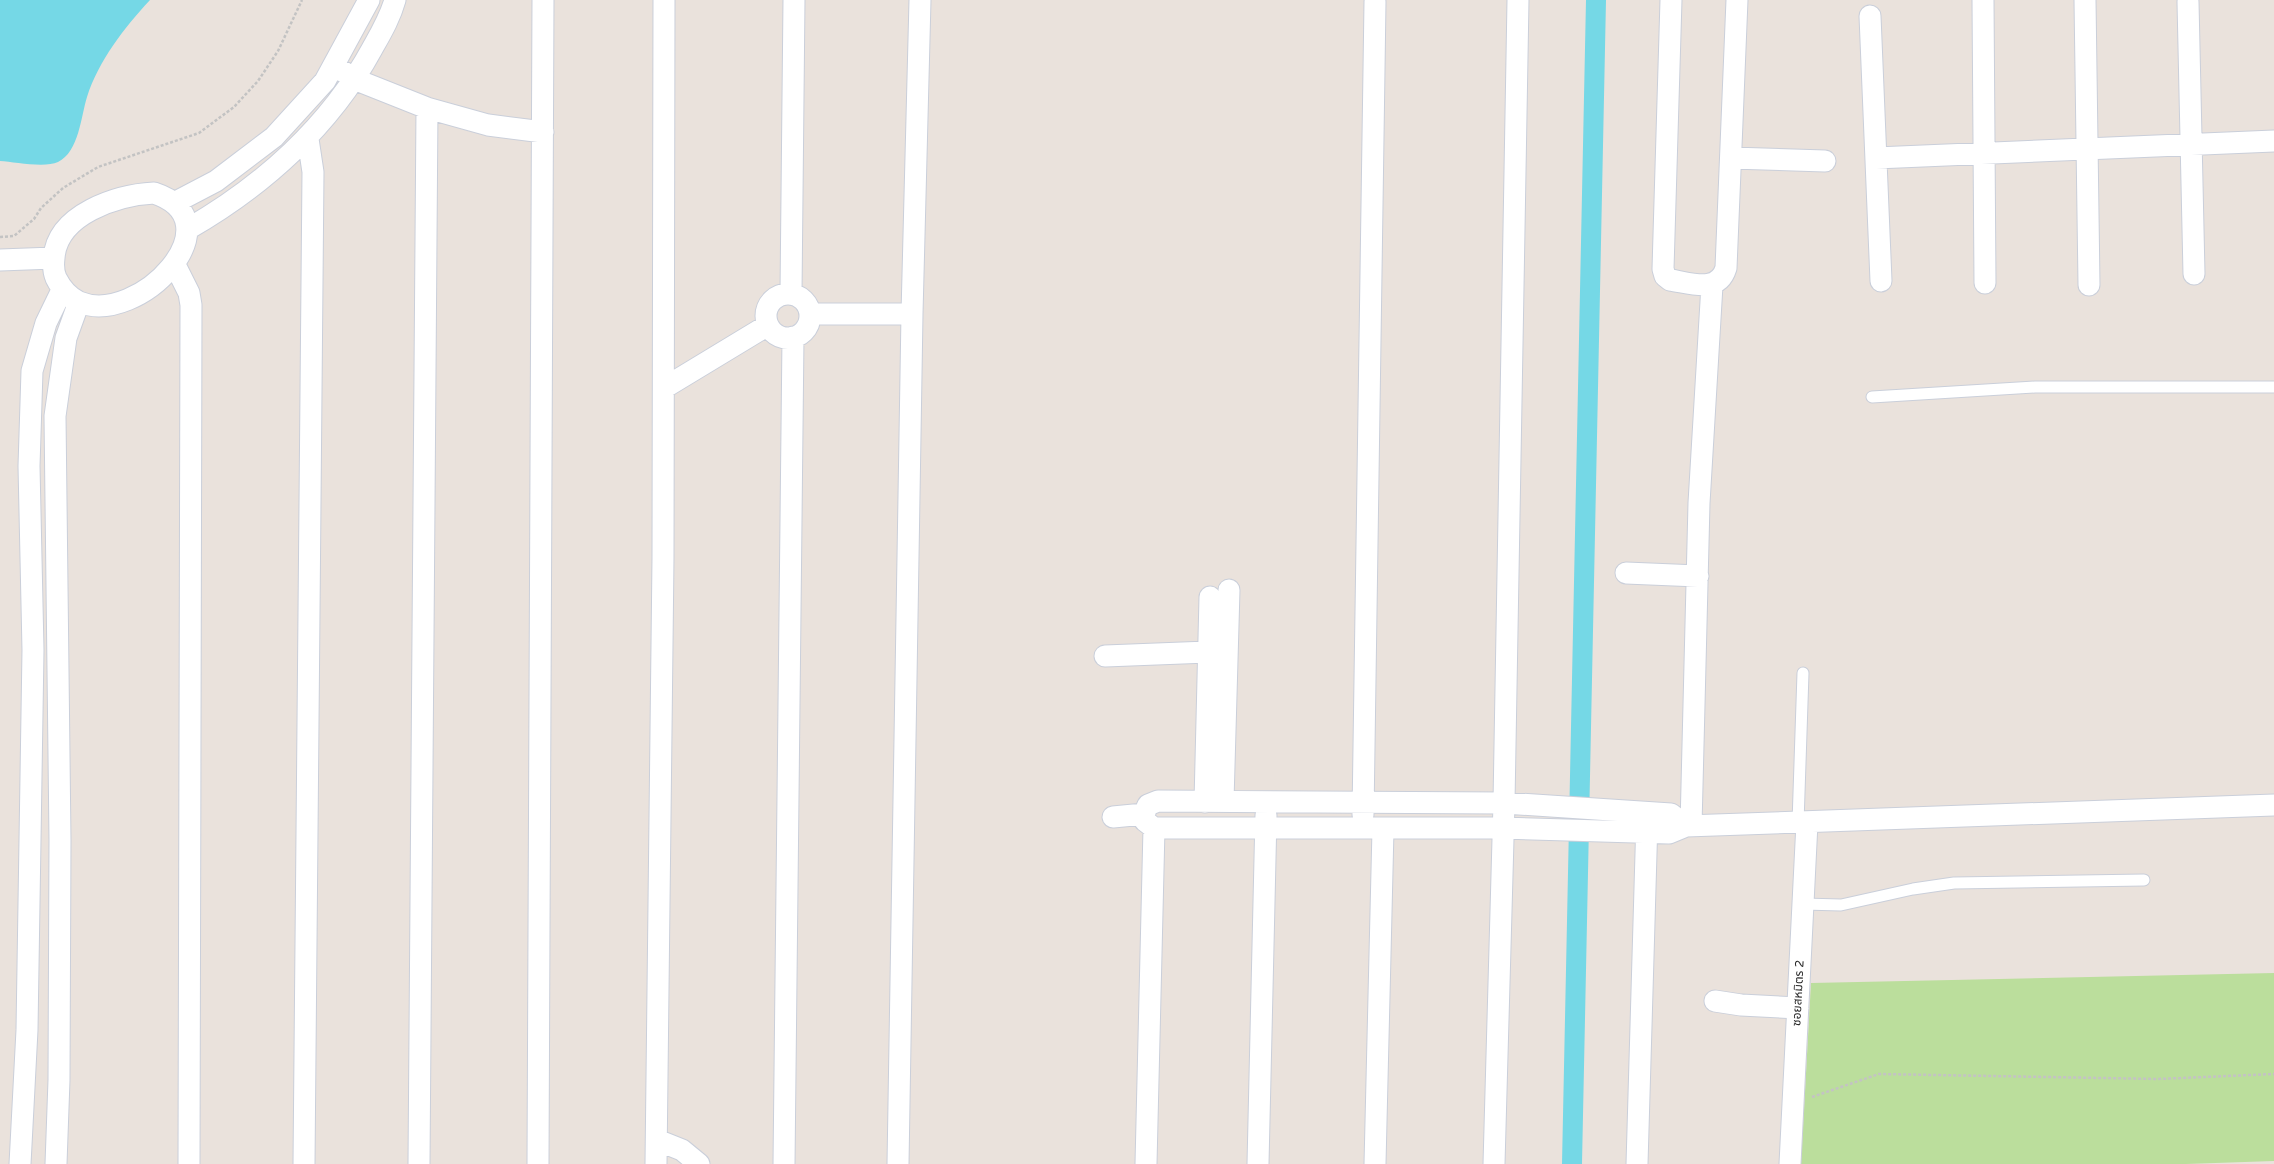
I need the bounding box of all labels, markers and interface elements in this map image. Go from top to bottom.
street label: ซอยสหมิตร 2 [1789,960,1807,1026]

